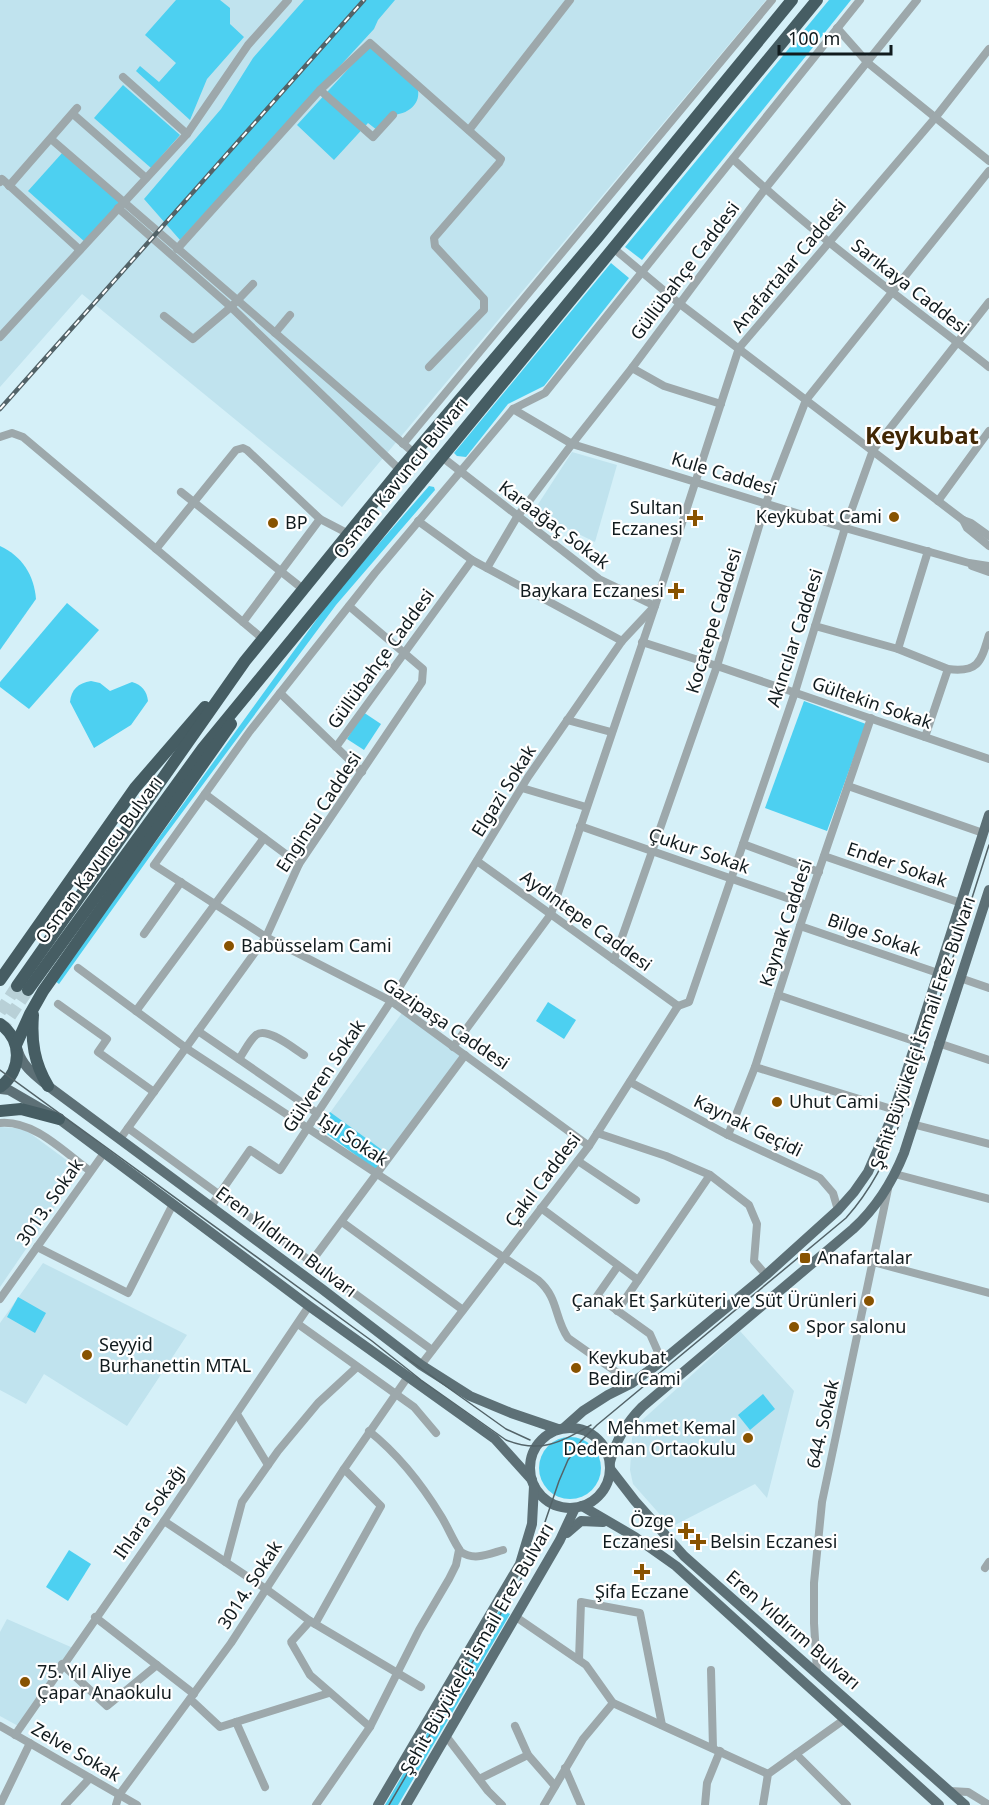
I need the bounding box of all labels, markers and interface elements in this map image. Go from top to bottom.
scale bar [779,18,892,56]
text: 100 m [788,26,840,50]
street label: Anafartalar Caddesi [725,194,851,337]
street label: Güllübahçe Caddesi [624,196,744,344]
street label: Sarıkaya Caddesi [847,233,974,340]
street label: Osman Kavuncu Bulvarı [328,392,473,563]
district label: Keykubat [865,418,979,451]
street label: Kule Caddesi [669,446,780,500]
street label: Karaağaç Sokak [494,475,615,574]
place label: Sultan Eczanesi [611,495,683,540]
place label: Keykubat Cami [756,504,882,528]
place label: BP [285,510,308,534]
marker: Keykubat Cami [887,510,901,524]
marker: Sultan Eczanesi [688,511,702,525]
marker: BP [266,516,280,530]
street label: Kocatepe Caddesi [680,545,746,696]
street label: Akıncılar Caddesi [760,565,828,710]
place label: Baykara Eczanesi [520,578,664,602]
street label: Güllübahçe Caddesi [321,584,439,733]
marker: Baykara Eczanesi [669,584,683,598]
street label: Gültekin Sokak [809,670,936,734]
street label: Elgazi Sokak [465,740,541,841]
street label: Enginsu Caddesi [270,746,366,876]
street label: Osman Kavuncu Bulvarı [29,771,167,948]
street label: Çukur Sokak [646,822,753,879]
street label: Ender Sokak [844,836,951,893]
street label: Kaynak Caddesi [753,856,817,990]
street label: Aydıntepe Caddesi [516,864,657,976]
street label: Şehit Büyükelçi İsmail Erez Bulvarı [864,893,980,1172]
street label: Bilge Sokak [825,907,924,961]
place label: Babüsselam Cami [241,933,392,957]
marker: Babüsselam Cami [222,939,236,953]
street label: Gazipaşa Caddesi [379,972,515,1074]
street label: Gülveren Sokak [277,1014,370,1137]
street label: Kaynak Geçidi [690,1088,807,1162]
place label: Uhut Cami [789,1089,879,1113]
marker: Uhut Cami [770,1095,784,1109]
street label: Işıl Sokak [314,1108,393,1171]
street label: Çakıl Caddesi [499,1127,586,1231]
street label: 3013. Sokak [10,1153,88,1250]
street label: Eren Yıldırım Bulvarı [211,1180,362,1302]
place label: Anafartalar [817,1245,913,1269]
marker: Anafartalar [798,1251,812,1265]
place label: Çanak Et Şarküteri ve Süt Ürünleri [571,1288,857,1312]
marker: Çanak Et Şarküteri ve Süt Ürünleri [862,1294,876,1308]
place label: Spor salonu [806,1314,906,1338]
marker: Spor salonu [787,1320,801,1334]
place label: Seyyid Burhanettin MTAL [99,1332,251,1377]
place label: Keykubat Bedir Cami [588,1345,681,1390]
marker: Seyyid Burhanettin MTAL [80,1348,94,1362]
marker: Keykubat Bedir Cami [569,1361,583,1375]
street label: 644. Sokak [800,1377,844,1471]
place label: Mehmet Kemal Dedeman Ortaokulu [563,1415,736,1460]
marker: Mehmet Kemal Dedeman Ortaokulu [741,1431,755,1445]
street label: Ihlara Sokağı [108,1459,191,1563]
place label: Özge Eczanesi [602,1508,674,1553]
street label: Şehit Büyükelçi İsmail Erez Bulvarı [394,1518,558,1779]
marker: Özge Eczanesi [679,1524,693,1538]
place label: Belsin Eczanesi [710,1529,837,1553]
street label: 3014. Sokak [212,1535,287,1633]
marker: Belsin Eczanesi [691,1535,705,1549]
street label: Eren Yıldırım Bulvarı [721,1564,866,1694]
marker: Şifa Eczane [635,1565,649,1579]
place label: Şifa Eczane [595,1579,689,1603]
place label: 75. Yıl Aliye Çapar Anaokulu [37,1659,172,1704]
marker: 75. Yıl Aliye Çapar Anaokulu [18,1675,32,1689]
street label: Zelve Sokak [28,1716,126,1787]

